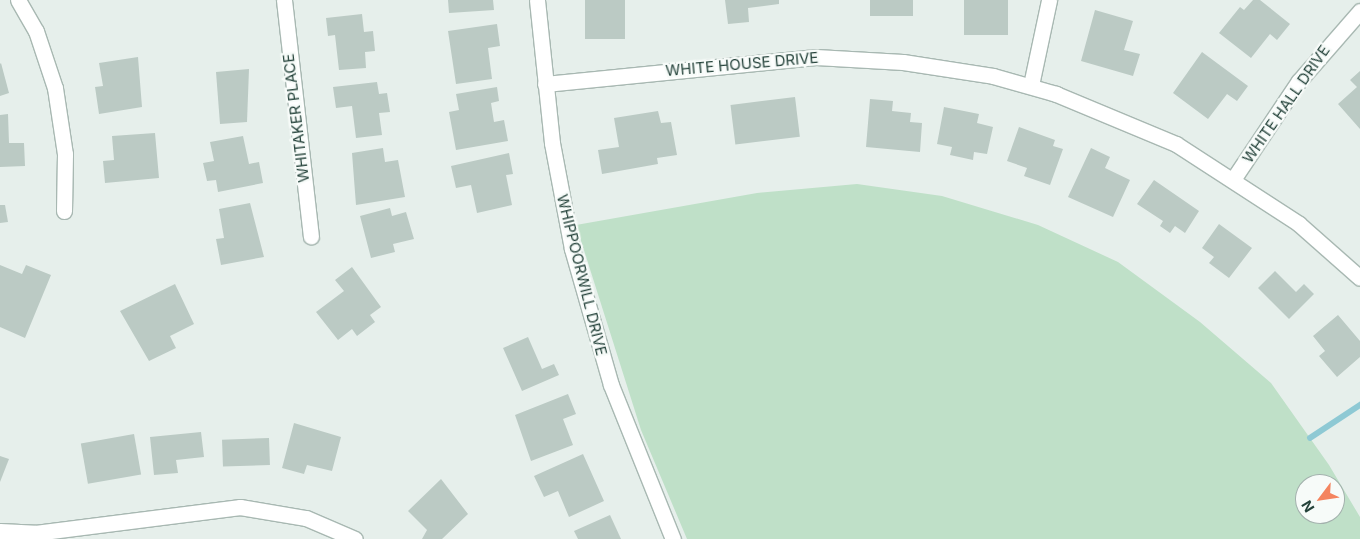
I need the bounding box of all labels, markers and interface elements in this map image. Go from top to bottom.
street label: WHITE HALL DRIVE [1239,42,1333,166]
street label: WHITE HOUSE DRIVE [665,48,819,80]
street label: WHITAKER PLACE [279,53,313,183]
street label: WHIPPOORWILL DRIVE [553,192,611,358]
north arrow [1295,474,1345,524]
text: N [1298,498,1318,515]

